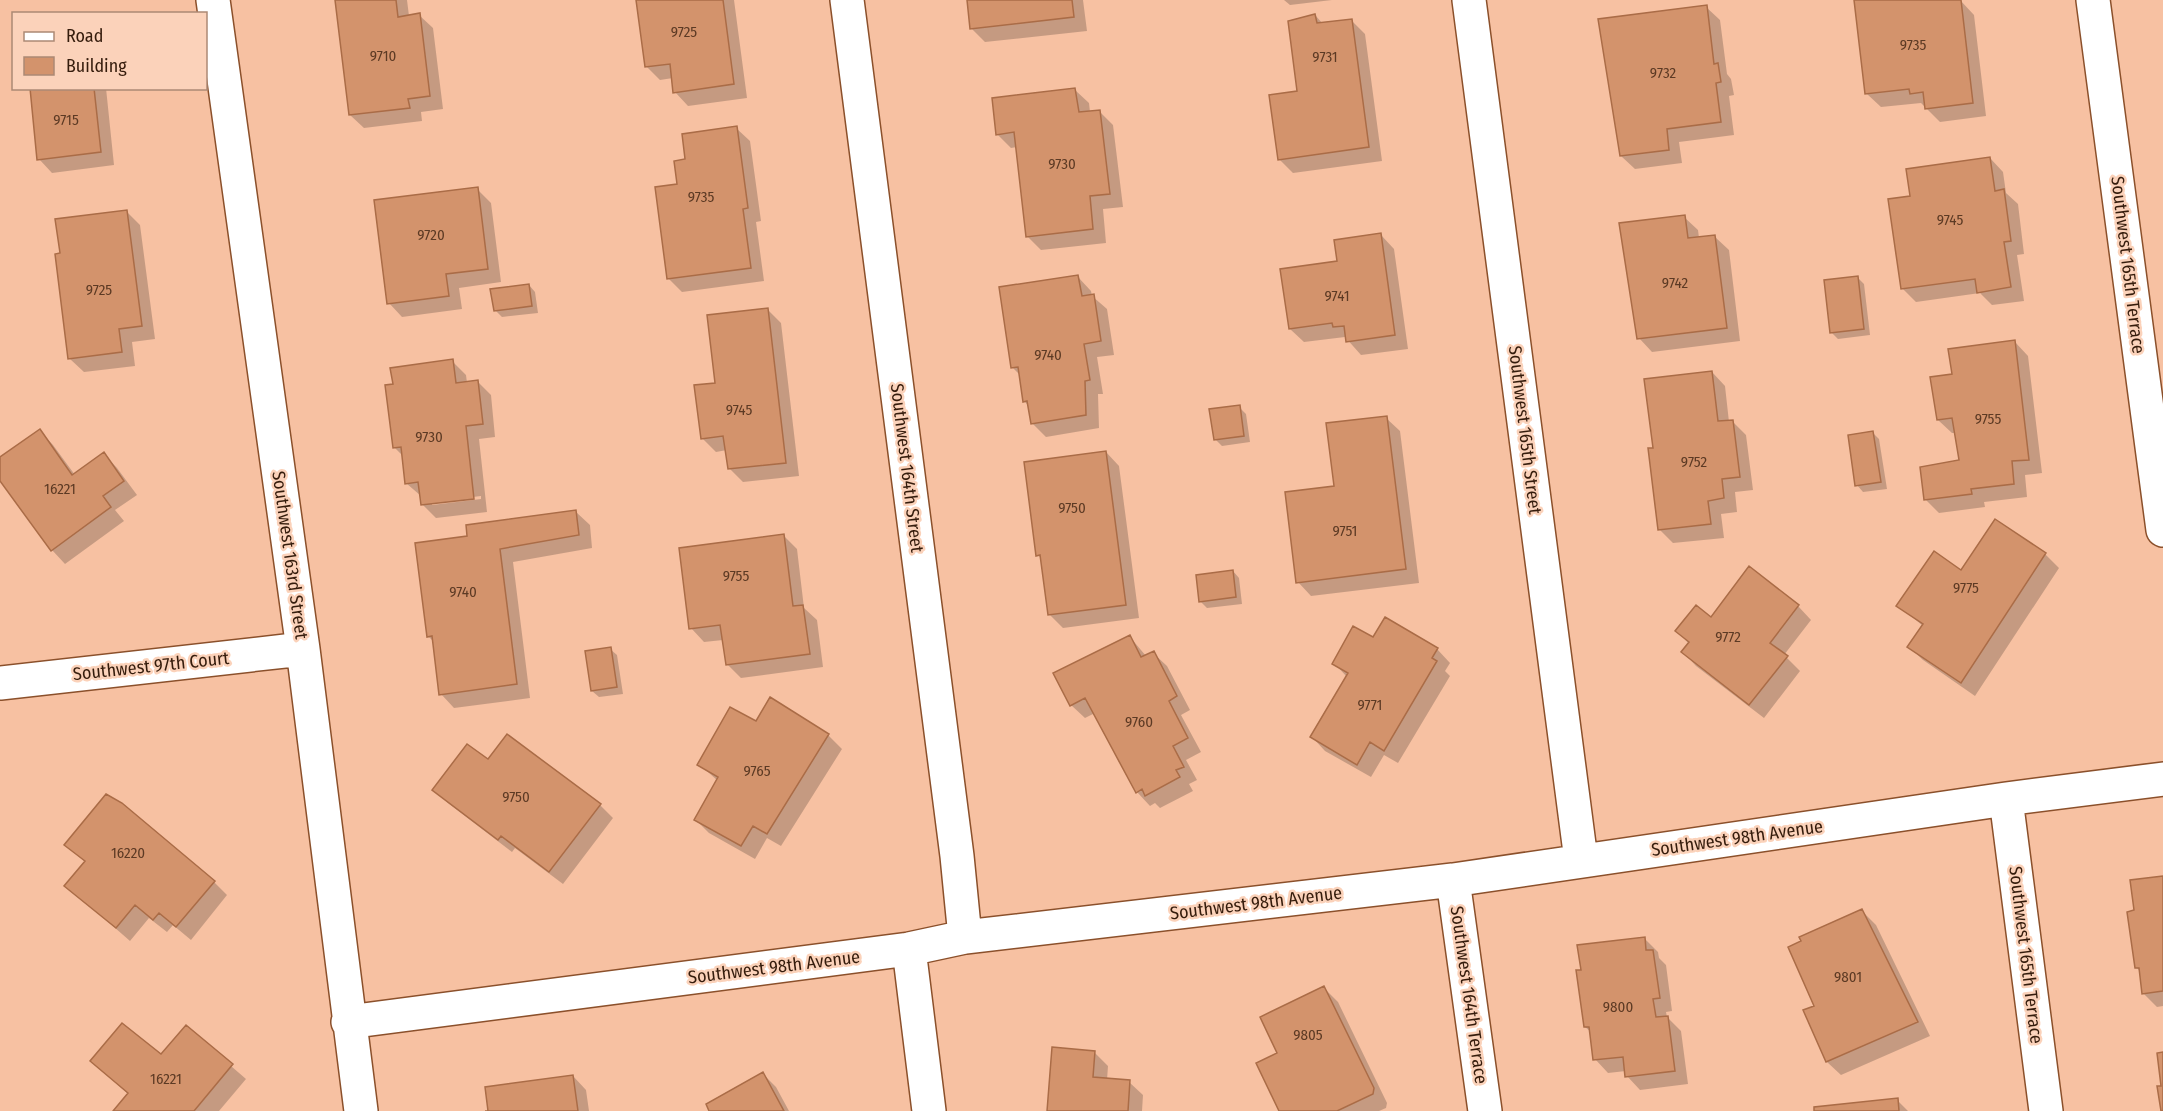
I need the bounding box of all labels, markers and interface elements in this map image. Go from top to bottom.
legend [12,12,207,90]
house number: 9725 [671,23,697,41]
text: Road [66,25,103,47]
house number: 9735 [1900,36,1926,54]
house number: 9710 [370,47,396,65]
house number: 9731 [1312,48,1338,66]
text: Building [66,55,127,77]
house number: 9732 [1650,64,1677,82]
house number: 9715 [53,111,79,129]
house number: 9730 [1048,155,1076,173]
street label: Southwest 165th Terrace [2106,175,2150,355]
house number: 9735 [688,188,714,206]
house number: 9745 [1937,211,1963,229]
house number: 9720 [417,226,445,244]
house number: 9742 [1662,274,1689,292]
house number: 9725 [86,281,112,299]
house number: 9741 [1325,287,1349,305]
street label: Southwest 165th Street [1504,345,1546,516]
house number: 9740 [1034,346,1062,364]
street label: Southwest 164th Street [886,382,928,554]
house number: 9745 [726,401,752,419]
house number: 9755 [1975,410,2001,428]
house number: 9730 [415,428,443,446]
house number: 9752 [1681,453,1708,471]
street label: Southwest 163rd Street [267,470,313,641]
house number: 16221 [44,480,76,498]
house number: 9750 [1058,499,1086,517]
house number: 9751 [1333,522,1357,540]
house number: 9755 [723,567,749,585]
house number: 9775 [1953,579,1979,597]
house number: 9740 [449,583,477,601]
house number: 9772 [1715,628,1741,646]
street label: Southwest 97th Court [72,647,230,685]
house number: 9771 [1358,696,1382,714]
house number: 9760 [1125,713,1153,731]
house number: 9765 [743,762,771,780]
house number: 9750 [502,788,530,806]
street label: Southwest 98th Avenue [1650,815,1824,861]
house number: 16220 [111,844,145,862]
street label: Southwest 165th Terrace [2004,865,2048,1045]
street label: Southwest 98th Avenue [1169,882,1343,924]
street label: Southwest 164th Terrace [1446,905,1492,1085]
street label: Southwest 98th Avenue [687,946,861,988]
house number: 9801 [1834,968,1862,986]
house number: 9800 [1603,998,1633,1016]
house number: 9805 [1293,1026,1323,1044]
house number: 16221 [150,1070,182,1088]

